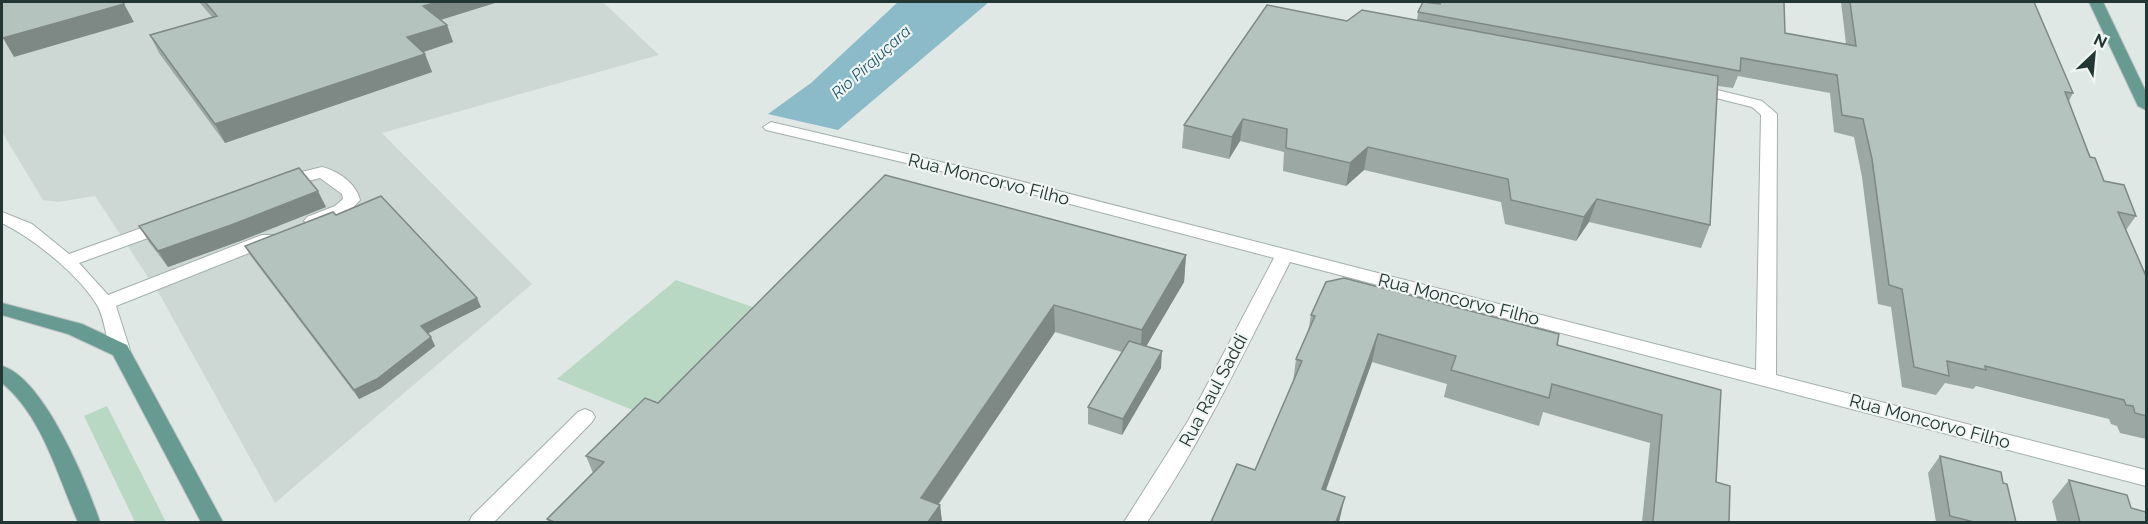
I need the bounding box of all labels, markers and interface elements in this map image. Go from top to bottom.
water label: Rio Pirajuçara [828,21,915,102]
north arrow [2064,24,2124,84]
text: N [2091,30,2110,52]
street label: Rua Moncorvo Filho [906,149,1072,209]
street label: Rua Moncorvo Filho [1376,269,1542,329]
street label: Rua Raul Saddi [1174,330,1252,450]
street label: Rua Moncorvo Filho [1847,389,2013,453]

